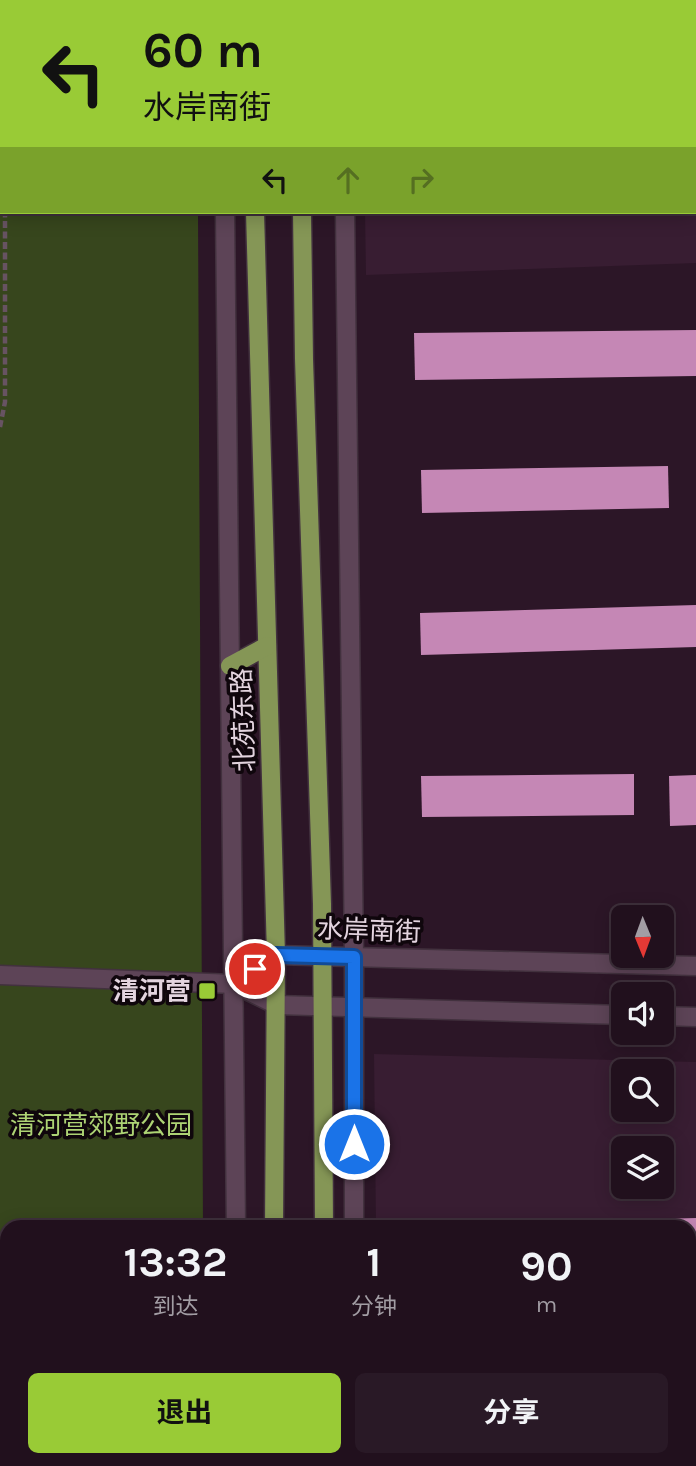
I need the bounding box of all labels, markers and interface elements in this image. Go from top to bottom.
text: 60 m [143,22,263,79]
icon: left [28,28,119,119]
text: 水岸南街 [143,89,271,126]
icon: left [256,161,294,199]
icon: ahead [329,161,367,199]
icon: right [402,161,440,199]
street label: 北苑东路 [226,667,261,772]
north arrow [611,905,674,968]
map controls [611,905,674,1199]
street label: 水岸南街 [316,913,421,948]
pin [225,939,285,999]
icon: arrive [236,950,274,988]
place label: 清河营 [113,976,191,1007]
marker: 清河营 [197,981,217,1001]
button: sound [611,982,674,1045]
button: search [611,1059,674,1122]
position arrow [317,1107,391,1181]
park label: 清河营郊野公园 [10,1110,192,1141]
button: layers [611,1136,674,1199]
text: 13:32 [123,1237,227,1287]
text: 1 [366,1237,381,1287]
text: 90 [520,1241,573,1291]
text: m [536,1291,557,1318]
text: 到达 [152,1293,198,1320]
text: 分钟 [351,1293,397,1320]
button: 退出 [28,1373,341,1453]
button: 分享 [355,1373,668,1453]

